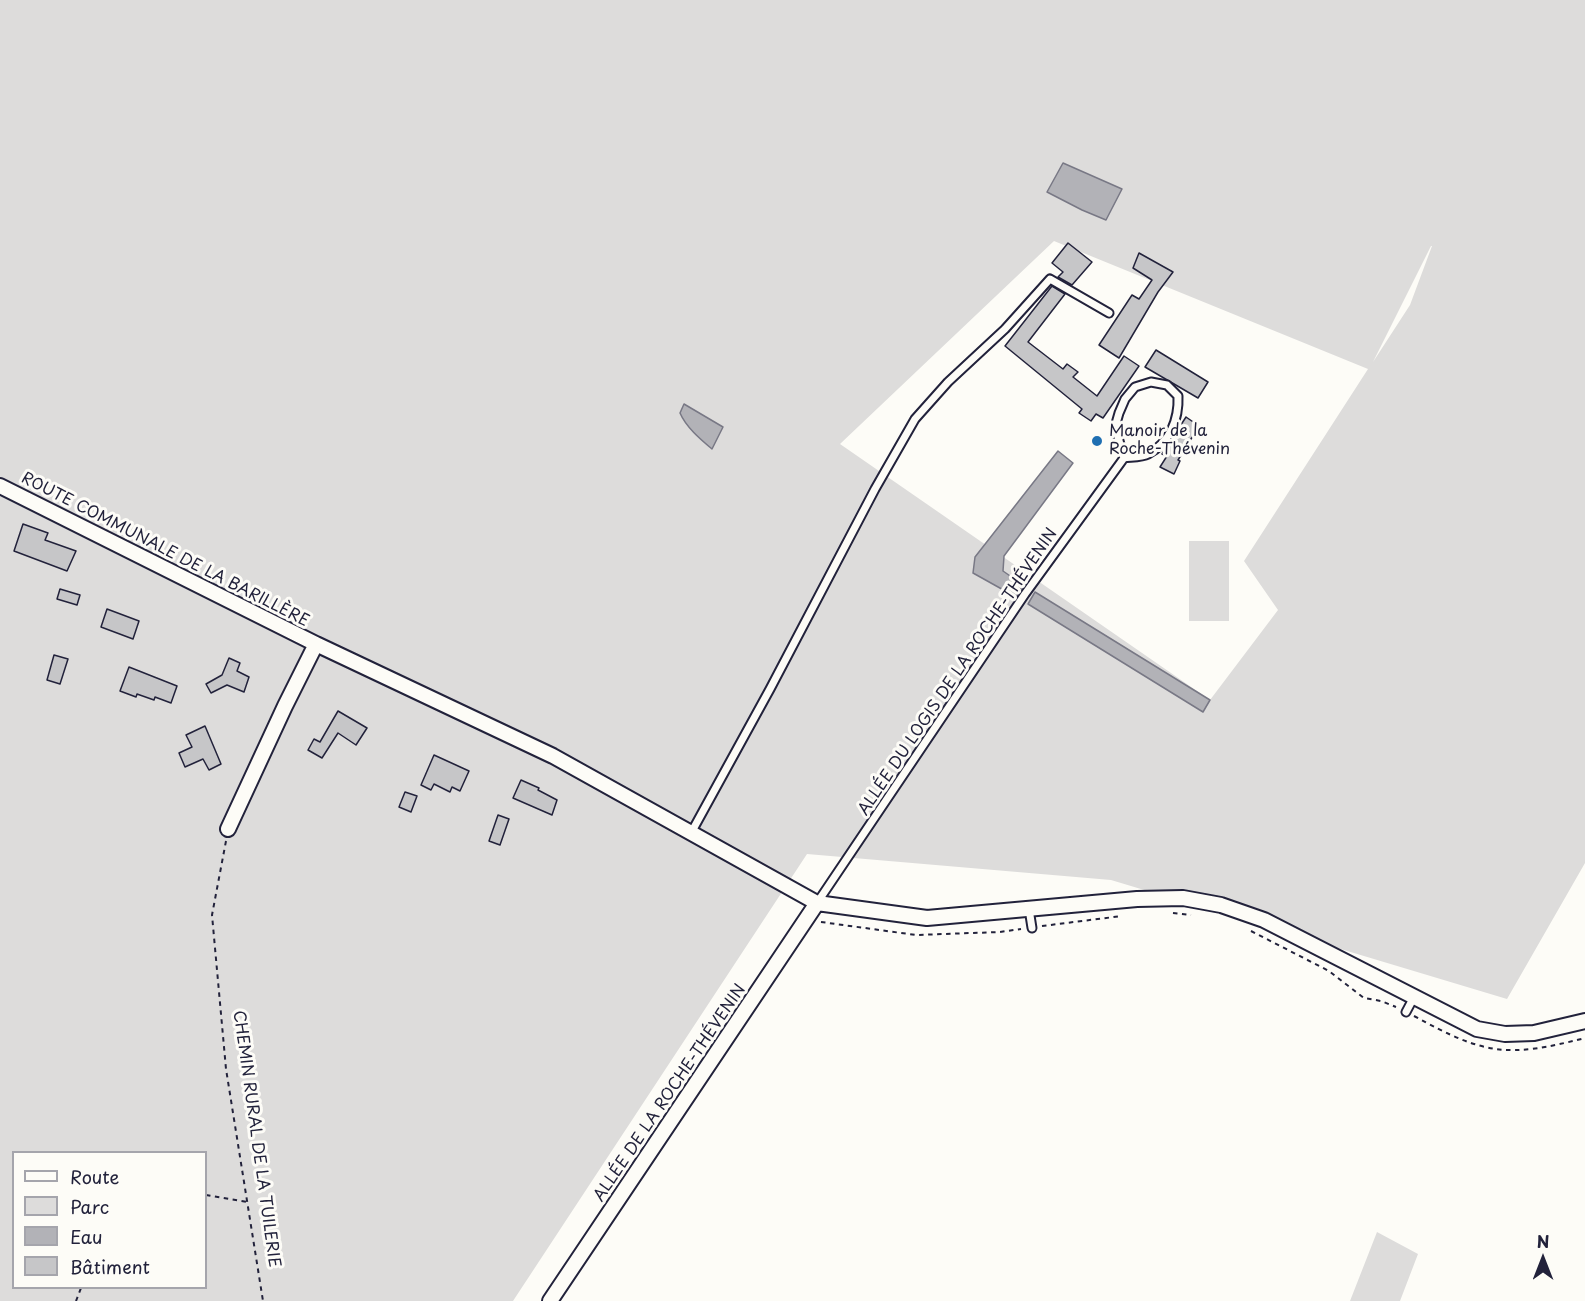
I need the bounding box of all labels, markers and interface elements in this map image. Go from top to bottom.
place label: Manoir de la Roche-Thévenin [1109,422,1230,460]
marker: Manoir de la Roche-Thévenin [1090,434,1104,448]
street label: ROUTE COMMUNALE DE LA BARILLÈRE [18,469,312,631]
street label: ALLÉE DU LOGIS DE LA ROCHE-THÉVENIN [854,525,1062,819]
street label: ALLÉE DE LA ROCHE-THÉVENIN [590,981,750,1205]
street label: CHEMIN RURAL DE LA TUILERIE [228,1009,284,1269]
legend [12,1151,207,1289]
text: Route [70,1163,119,1190]
text: Parc [70,1193,109,1220]
text: Eau [70,1223,102,1250]
north arrow [1513,1229,1573,1289]
text: N [1537,1229,1549,1253]
text: Bâtiment [70,1253,150,1280]

